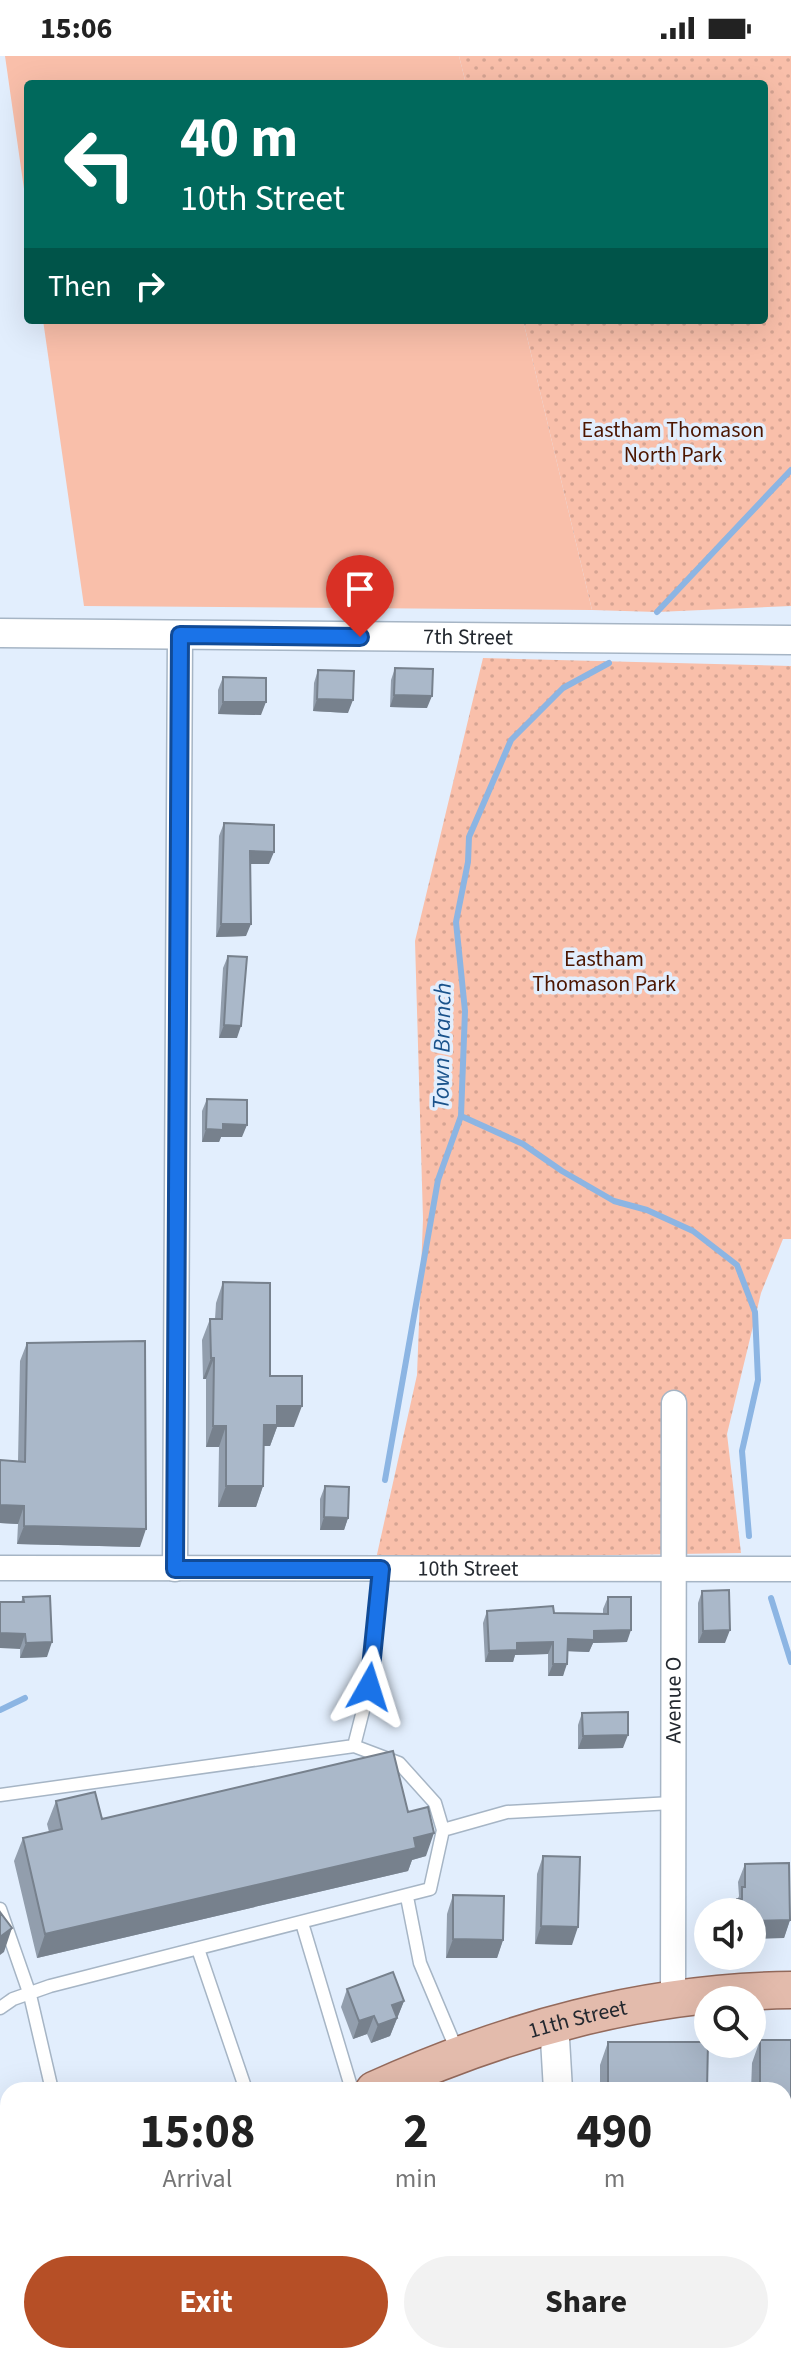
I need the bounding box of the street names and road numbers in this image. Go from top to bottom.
street label: 7th Street [423,621,514,654]
street label: 10th Street [418,1553,519,1585]
street label: Avenue O [657,1657,690,1743]
street label: 11th Street [524,1991,630,2047]

